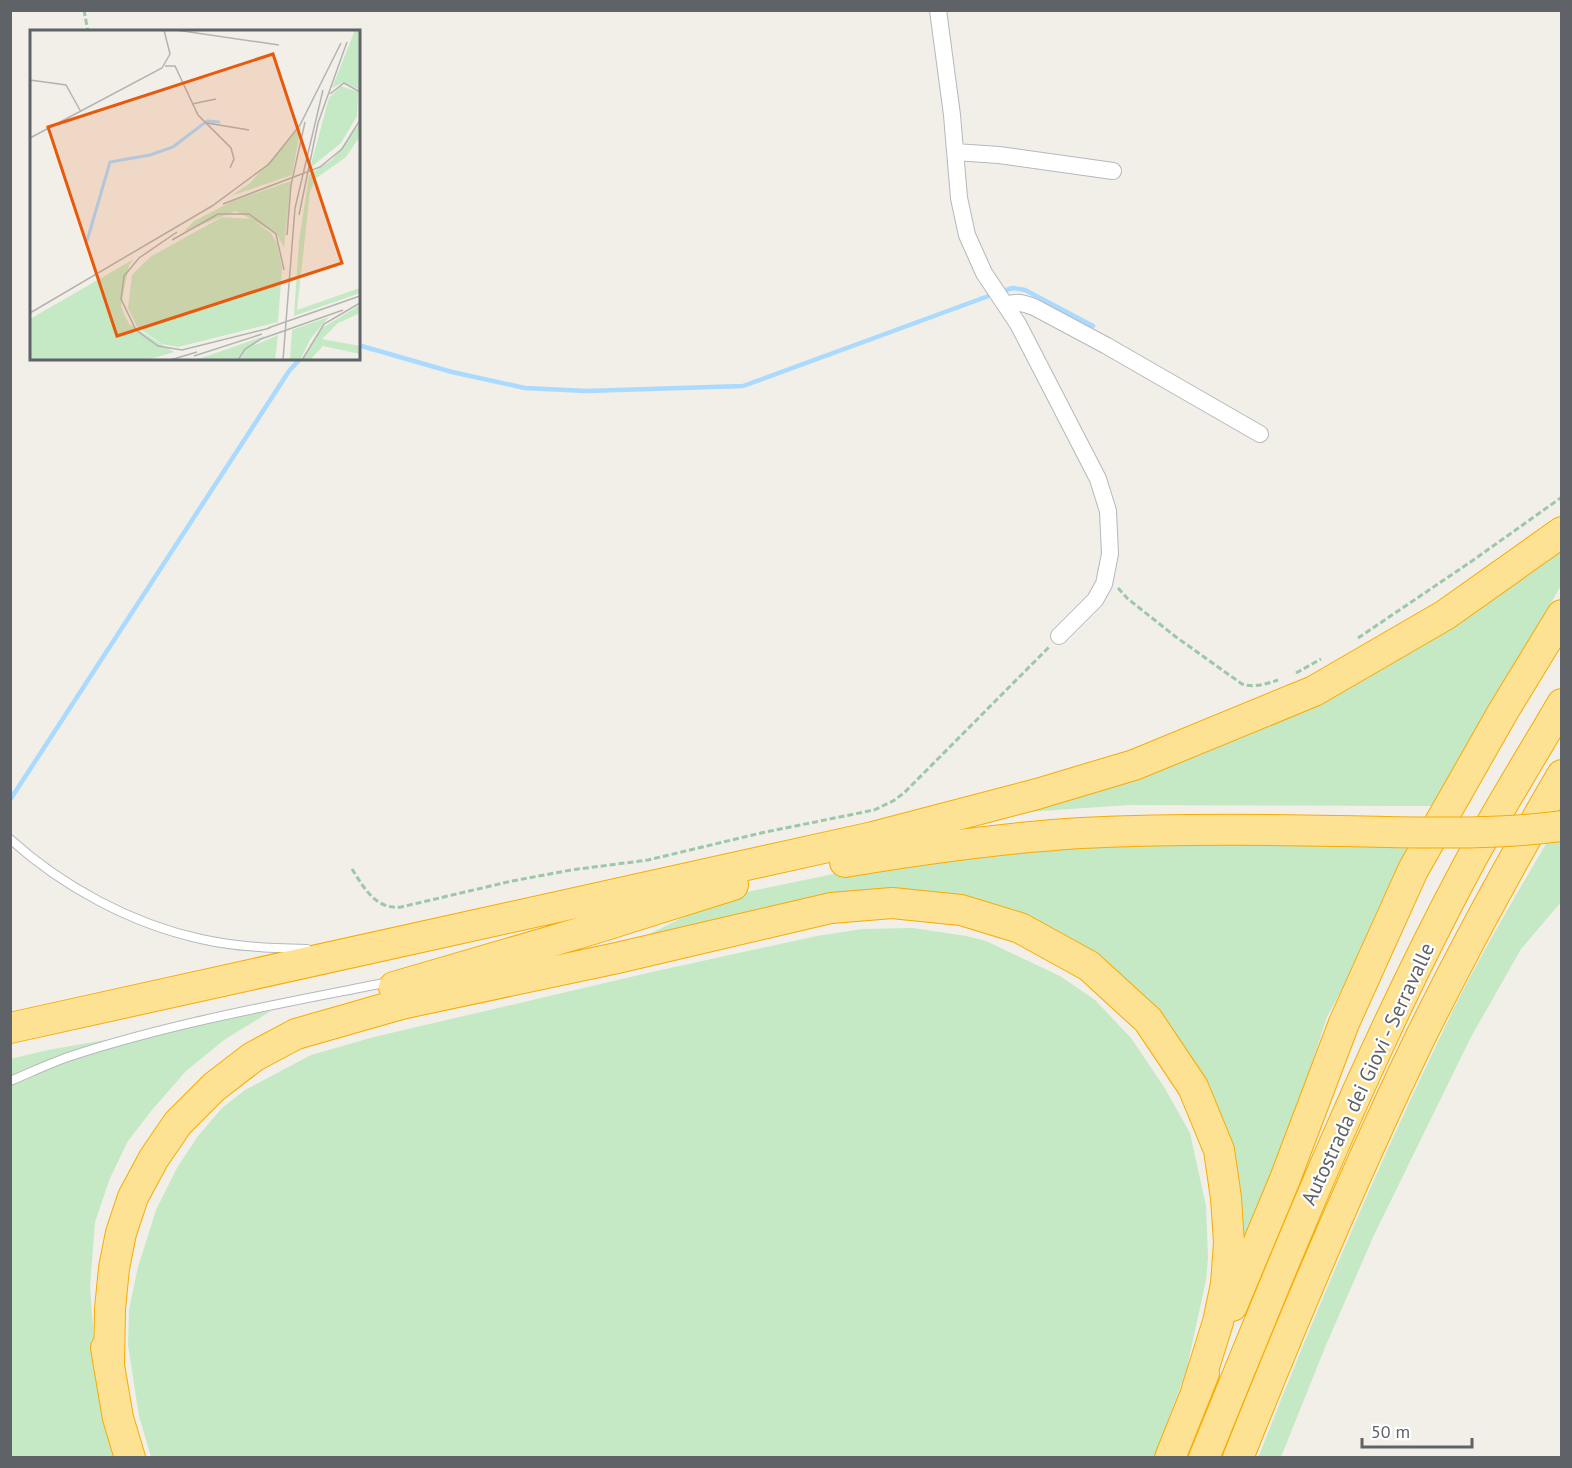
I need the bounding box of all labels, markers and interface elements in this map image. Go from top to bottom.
inset map [30,30,360,360]
street label: Autostrada dei Giovi - Serravalle [1295,938,1440,1209]
scale bar [1362,1411,1472,1449]
text: 50 m [1371,1420,1410,1443]

